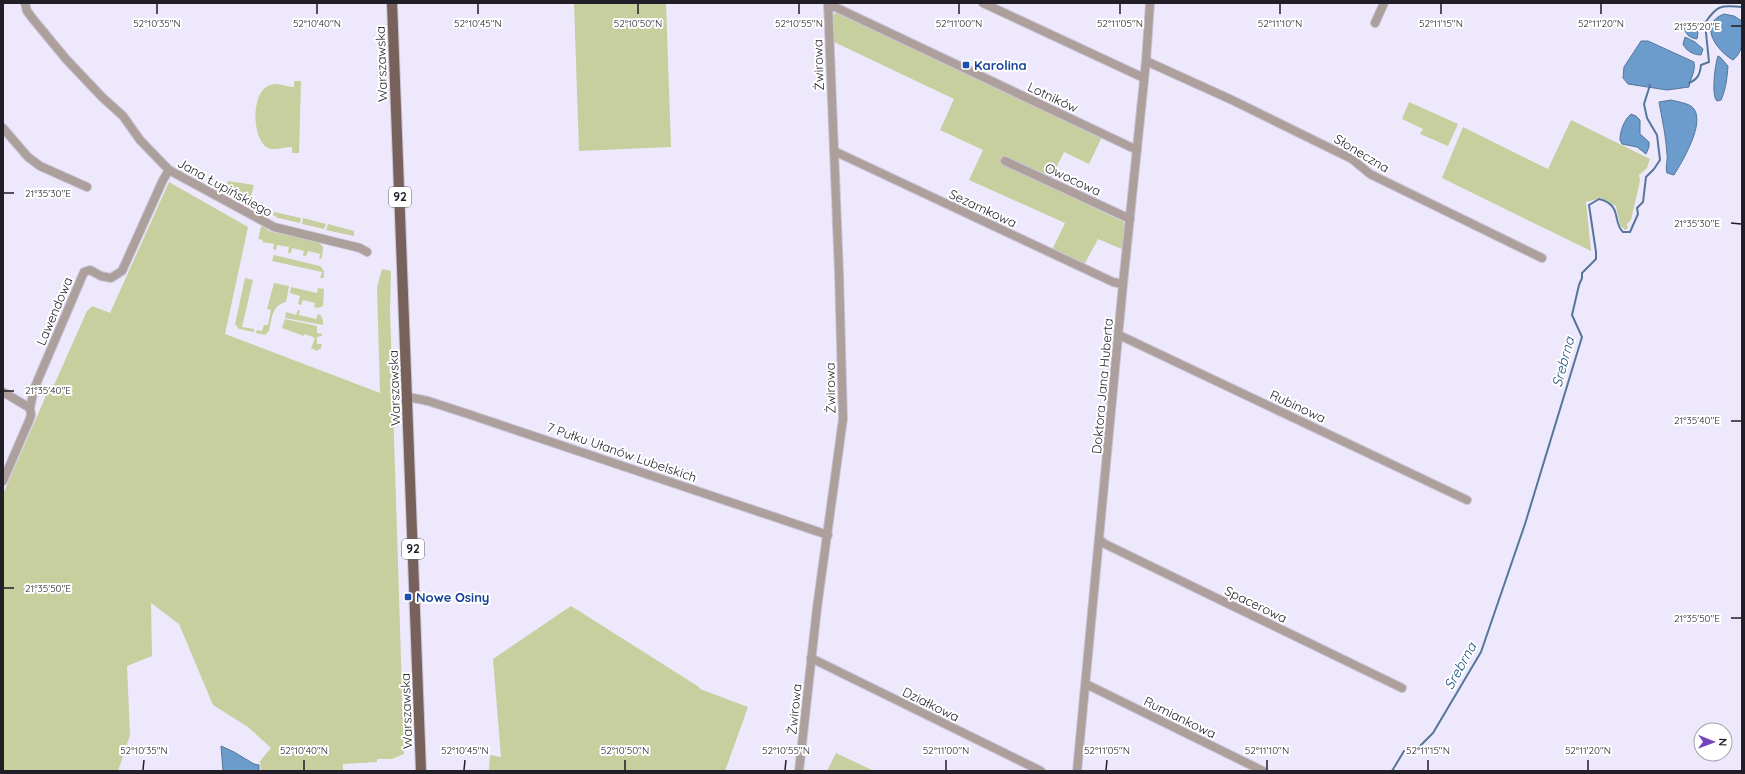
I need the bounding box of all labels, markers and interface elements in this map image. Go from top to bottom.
text: 52°10'35"N [133,17,181,30]
text: 52°10'40"N [293,17,341,30]
text: 52°10'45"N [454,17,502,30]
text: 52°10'50"N [614,17,662,30]
text: 52°10'55"N [775,17,823,30]
text: 52°11'00"N [936,17,982,30]
text: 52°11'05"N [1097,17,1143,30]
text: 52°11'10"N [1258,17,1302,30]
text: 52°11'15"N [1419,17,1463,30]
text: 52°11'20"N [1578,17,1624,30]
text: 21°35'20"E [1674,20,1720,33]
street label: Warszawska [372,26,390,102]
street label: Żwirowa [809,39,827,91]
place label: Karolina [974,57,1027,73]
marker: Karolina [961,60,971,70]
street label: Lotników [1025,78,1081,116]
street label: Słoneczna [1332,130,1392,176]
street label: Jana Łupińskiego [175,154,275,220]
street label: Owocowa [1042,159,1104,199]
street label: Sezamkowa [947,185,1019,231]
text: 21°35'30"E [25,187,71,200]
road number: 92 [389,187,411,207]
text: 21°35'30"E [1674,217,1720,230]
street label: Lawendowa [32,274,76,348]
street label: Doktora Jana Huberta [1088,317,1116,455]
water label: Srebrna [1548,333,1579,389]
street label: Warszawska [385,350,403,426]
street label: Żwirowa [822,362,838,414]
text: 21°35'40"E [25,384,71,397]
street label: Rubinowa [1268,386,1328,426]
text: 21°35'40"E [1674,414,1720,427]
street label: 7 Pułku Ułanów Lubelskich [545,419,699,485]
road number: 92 [402,539,424,559]
text: 21°35'50"E [25,582,71,595]
street label: Spacerowa [1222,582,1290,626]
place label: Nowe Osiny [416,589,489,605]
marker: Nowe Osiny [403,592,413,602]
text: 21°35'50"E [1674,612,1720,625]
water label: Srebrna [1440,638,1481,693]
street label: Warszawska [397,673,415,749]
street label: Żwirowa [783,683,805,735]
street label: Działkowa [900,683,962,725]
street label: Rumiankowa [1141,693,1219,741]
north arrow [1693,722,1733,762]
text: N [1716,738,1730,746]
text: 52°10'35"N [120,744,168,757]
text: 52°10'40"N [280,744,328,757]
text: 52°10'45"N [441,744,489,757]
text: 52°10'50"N [601,744,649,757]
text: 52°10'55"N [762,744,810,757]
text: 52°11'00"N [923,744,969,757]
text: 52°11'05"N [1084,744,1130,757]
text: 52°11'10"N [1245,744,1289,757]
text: 52°11'15"N [1406,744,1450,757]
text: 52°11'20"N [1565,744,1611,757]

